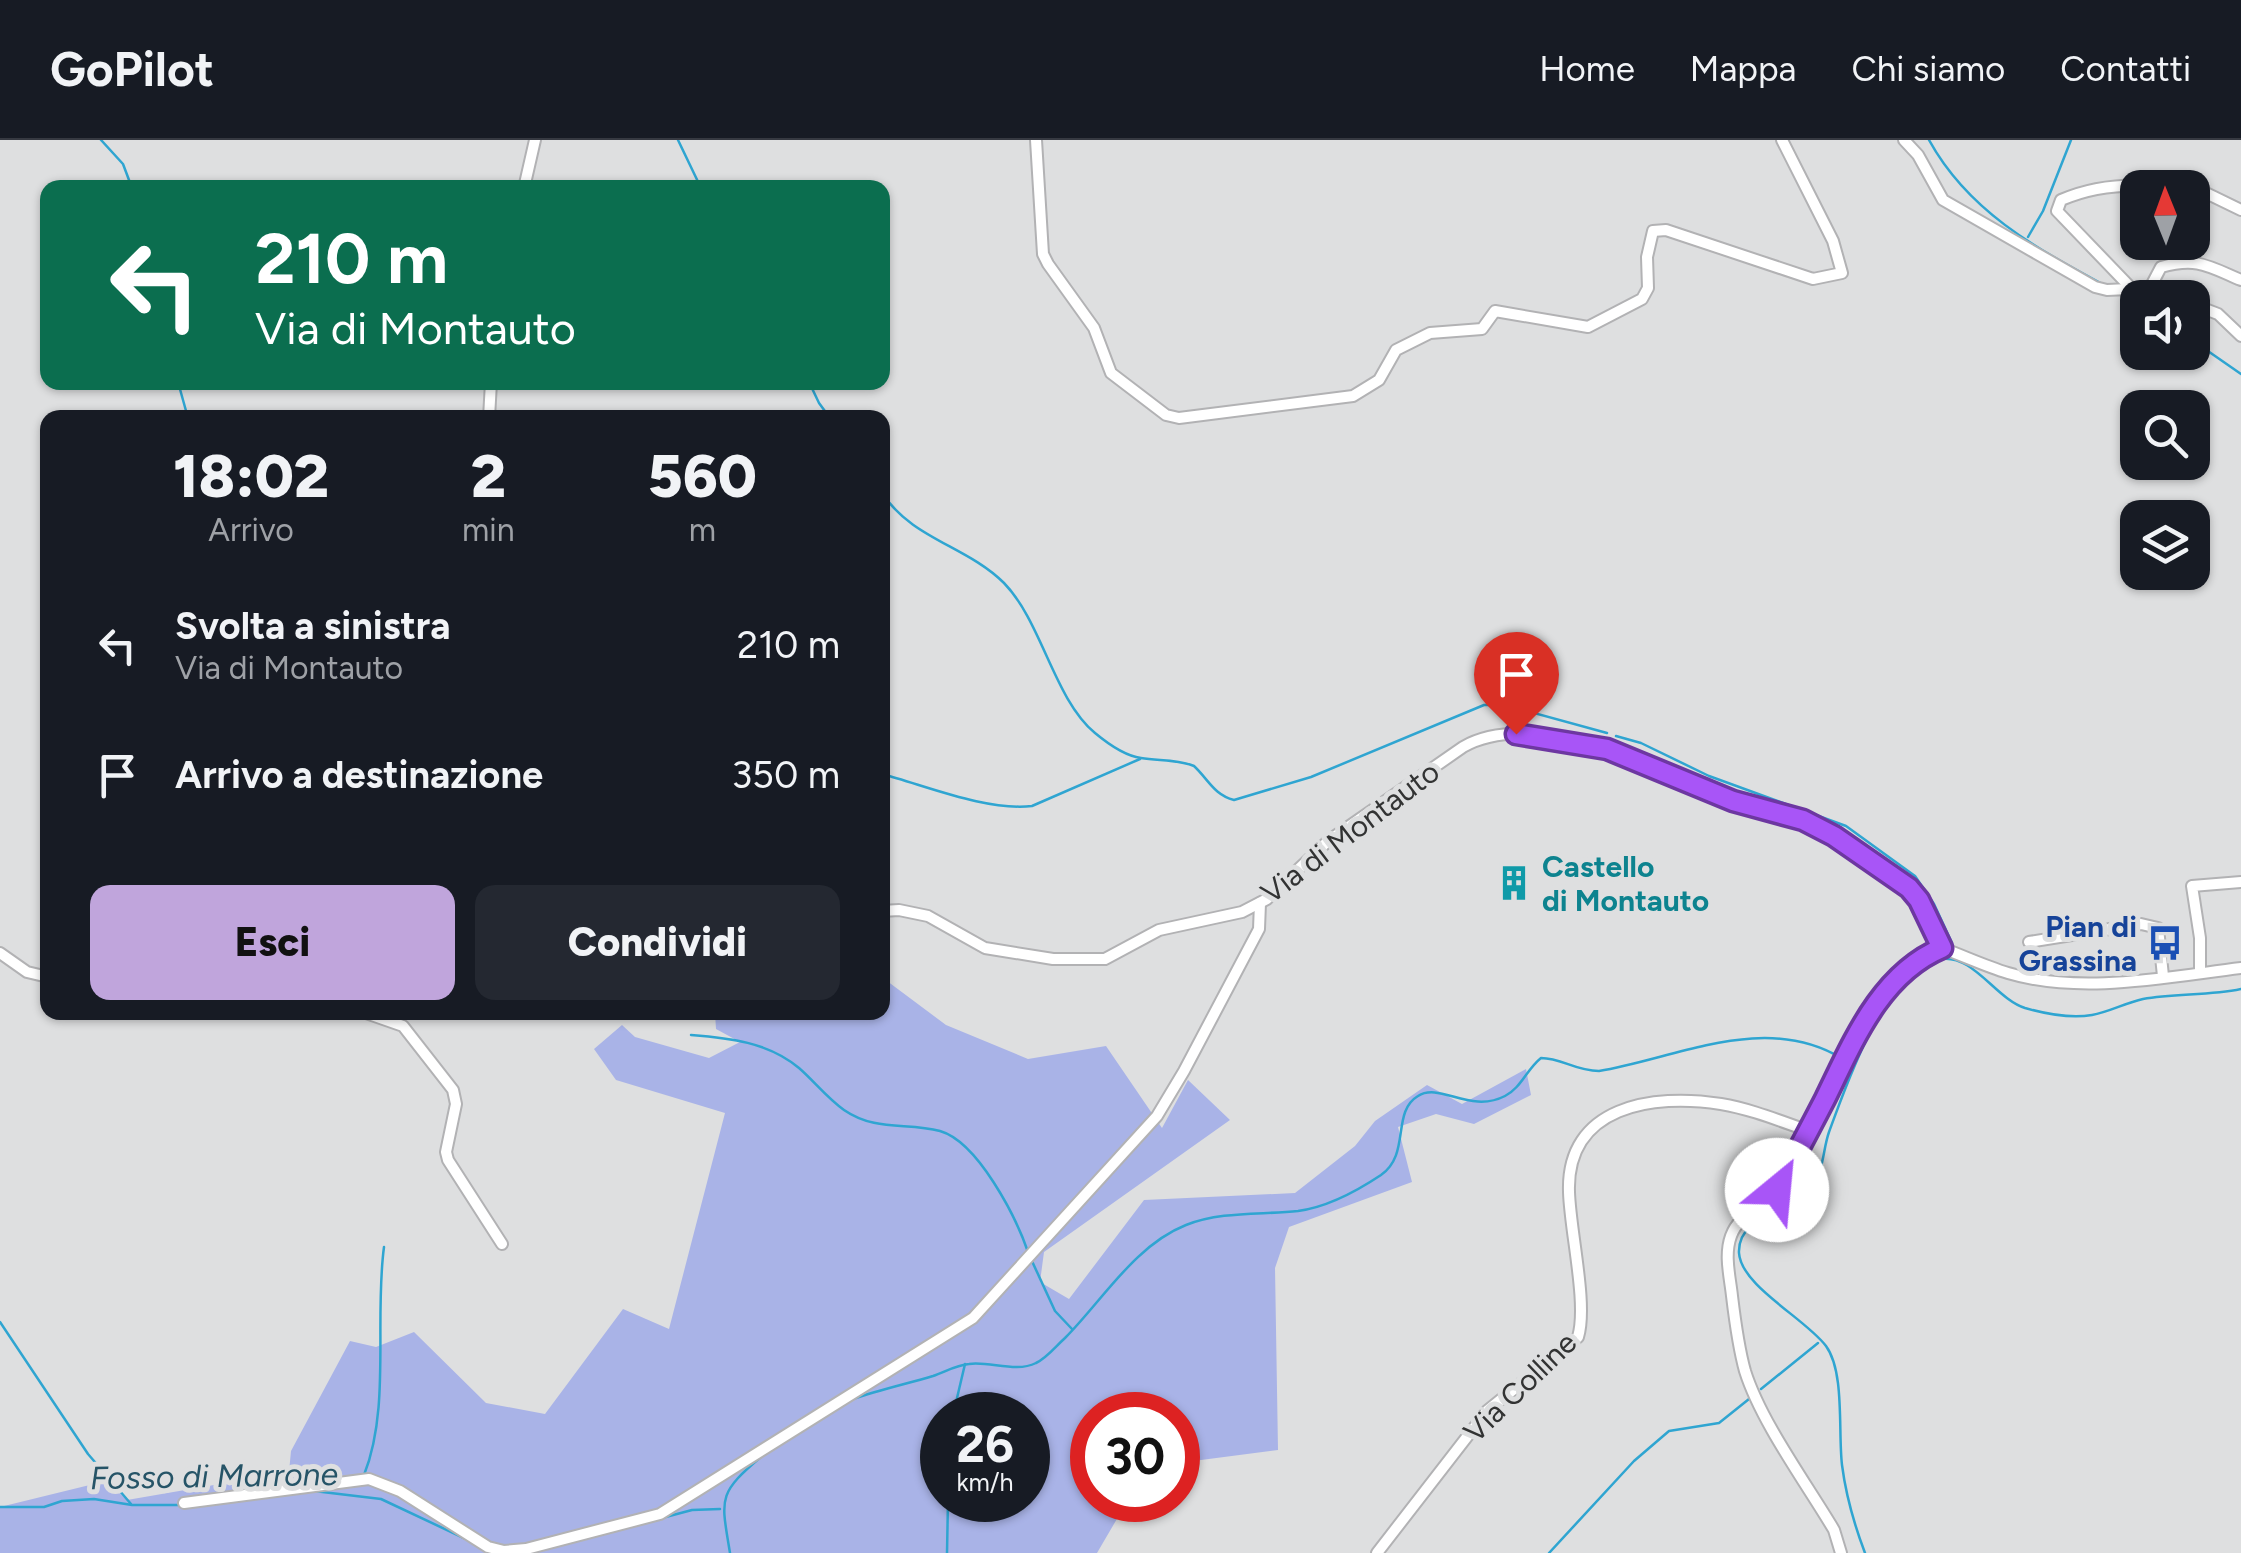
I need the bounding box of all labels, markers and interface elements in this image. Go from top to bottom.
text: GoPilot [50,40,214,98]
text: Home [1539,48,1635,90]
text: Mappa [1690,48,1796,90]
text: Chi siamo [1851,48,2005,90]
text: Contatti [2060,48,2191,90]
north arrow [2120,170,2210,260]
map controls [2120,170,2210,590]
text: 210 m [255,216,448,301]
icon: left [90,220,220,350]
button: sound [2120,280,2210,370]
text: Via di Montauto [255,301,576,355]
button: search [2120,390,2210,480]
text: 18:02 [173,440,329,512]
text: 2 [471,440,506,512]
text: 560 [648,440,757,512]
button: layers [2120,500,2210,590]
text: Arrivo [208,511,294,549]
text: min [462,511,515,549]
text: m [689,511,716,549]
text: Svolta a sinistra [175,603,450,649]
icon: left [90,618,145,673]
text: 210 m [737,622,840,668]
pin [1474,632,1559,735]
icon: arrive [1489,647,1544,702]
text: Via di Montauto [175,649,403,687]
icon: arrive [90,748,145,803]
text: Arrivo a destinazione [175,752,543,798]
text: 350 m [731,752,840,798]
street label: Via di Montauto [1253,753,1447,911]
place label: Castello di Montauto [1542,848,1709,919]
building icon: Castello di Montauto [1495,864,1533,902]
button: Esci [90,885,455,1000]
button: Condividi [475,885,840,1000]
place label: Pian di Grassina [2019,908,2137,979]
bus stop icon: Pian di Grassina [2146,924,2184,962]
position arrow [1725,1138,1829,1242]
street label: Via Colline [1456,1324,1584,1450]
speed limit sign: 30 [1070,1392,1200,1522]
text: 26 [956,1414,1014,1475]
water label: Fosso di Marrone [90,1455,338,1497]
text: km/h [956,1467,1014,1497]

